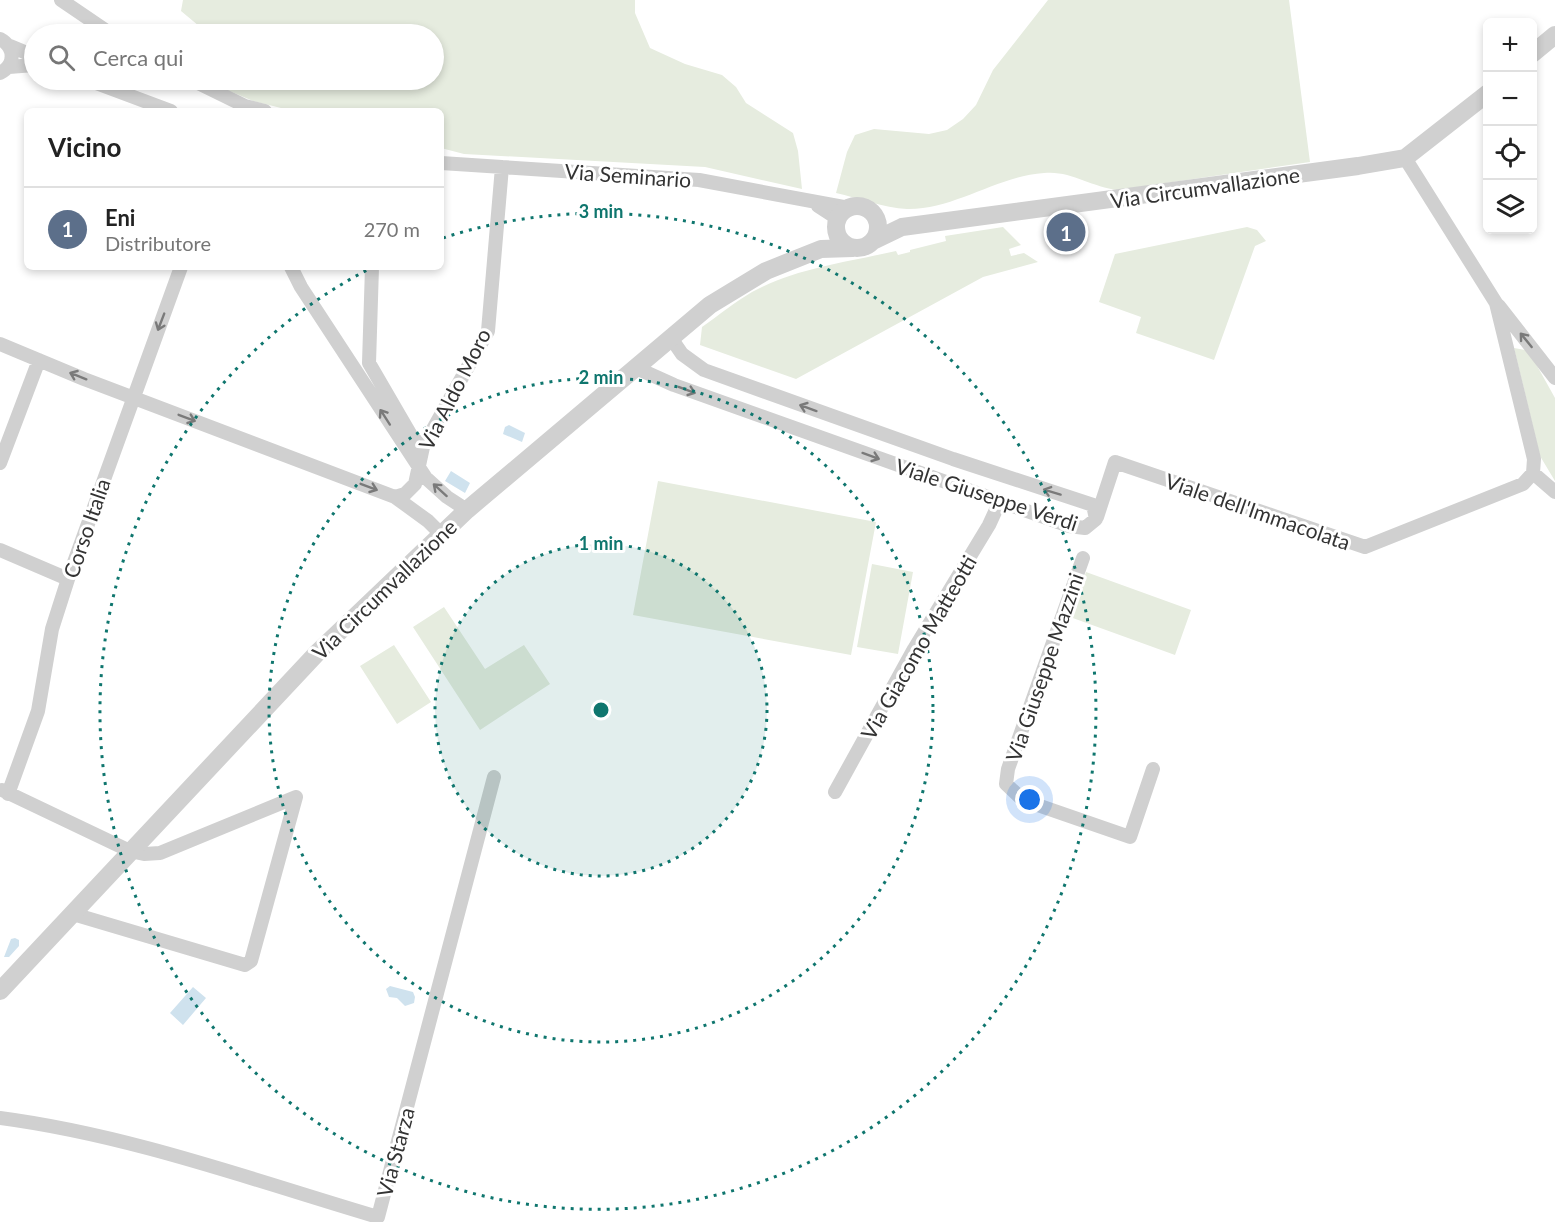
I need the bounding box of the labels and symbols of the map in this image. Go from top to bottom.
street label: Via Seminario [564,158,692,192]
street label: Via Circumvallazione [1109,161,1301,213]
text: 3 min [579,200,623,222]
pin: 1 [1046,210,1086,254]
one-way arrow [154,312,165,331]
street label: Via Aldo Moro [413,324,495,454]
one-way arrow [1520,332,1533,348]
text: 2 min [579,366,623,388]
one-way arrow [69,370,87,381]
one-way arrow [677,386,696,397]
one-way arrow [799,401,818,412]
one-way arrow [379,409,391,426]
one-way arrow [177,413,196,424]
one-way arrow [861,451,880,462]
street label: Viale Giuseppe Verdi [893,453,1081,535]
street label: Viale dell'Immacolata [1162,468,1354,554]
street label: Corso Italia [57,475,115,581]
one-way arrow [359,482,378,493]
one-way arrow [432,483,447,497]
one-way arrow [1043,486,1062,497]
street label: Via Circumvallazione [307,514,461,664]
text: 1 min [579,532,623,554]
street label: Via Giacomo Matteotti [855,551,981,743]
street label: Via Giuseppe Mazzini [1000,569,1088,765]
centre of rings [591,700,611,720]
your location [1015,785,1044,814]
street label: Via Starza [371,1105,419,1199]

